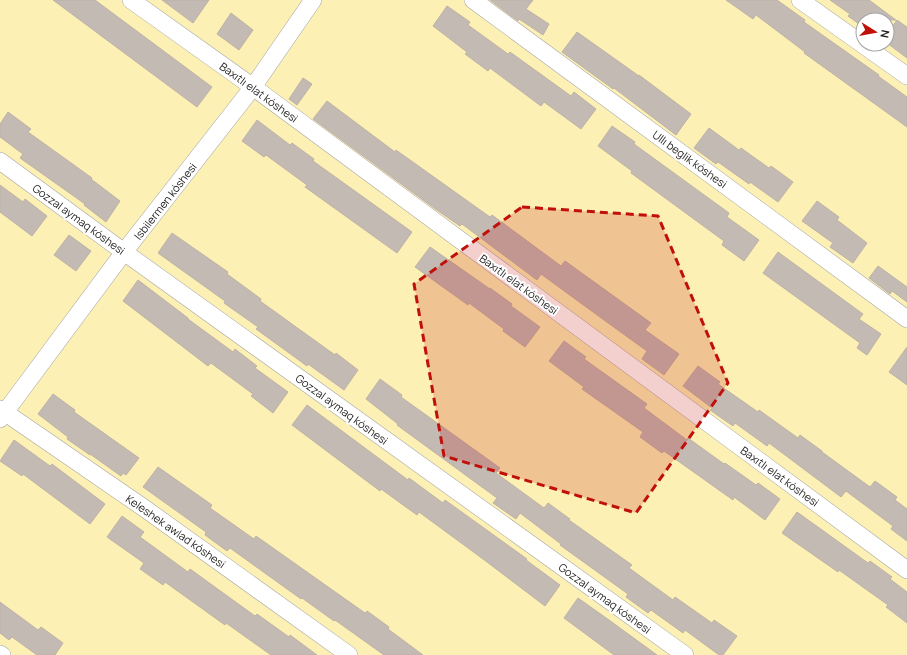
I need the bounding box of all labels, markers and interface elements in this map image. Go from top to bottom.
north arrow [855,12,895,52]
text: N [877,29,893,39]
street label: Baxıtlı elat kóshesi [217,58,301,126]
street label: Ullı beglik kóshesi [650,127,730,191]
street label: Isbilermen kóshesi [130,160,200,242]
street label: Gozzal aymaq kóshesi [30,180,128,258]
street label: Baxıtlı elat kóshesi [477,250,561,318]
street label: Gozzal aymaq kóshesi [293,370,391,448]
street label: Baxıtlı elat kóshesi [738,442,822,510]
street label: Keleshek awlad kóshesi [123,491,229,571]
street label: Gozzal aymaq kóshesi [556,559,654,637]

